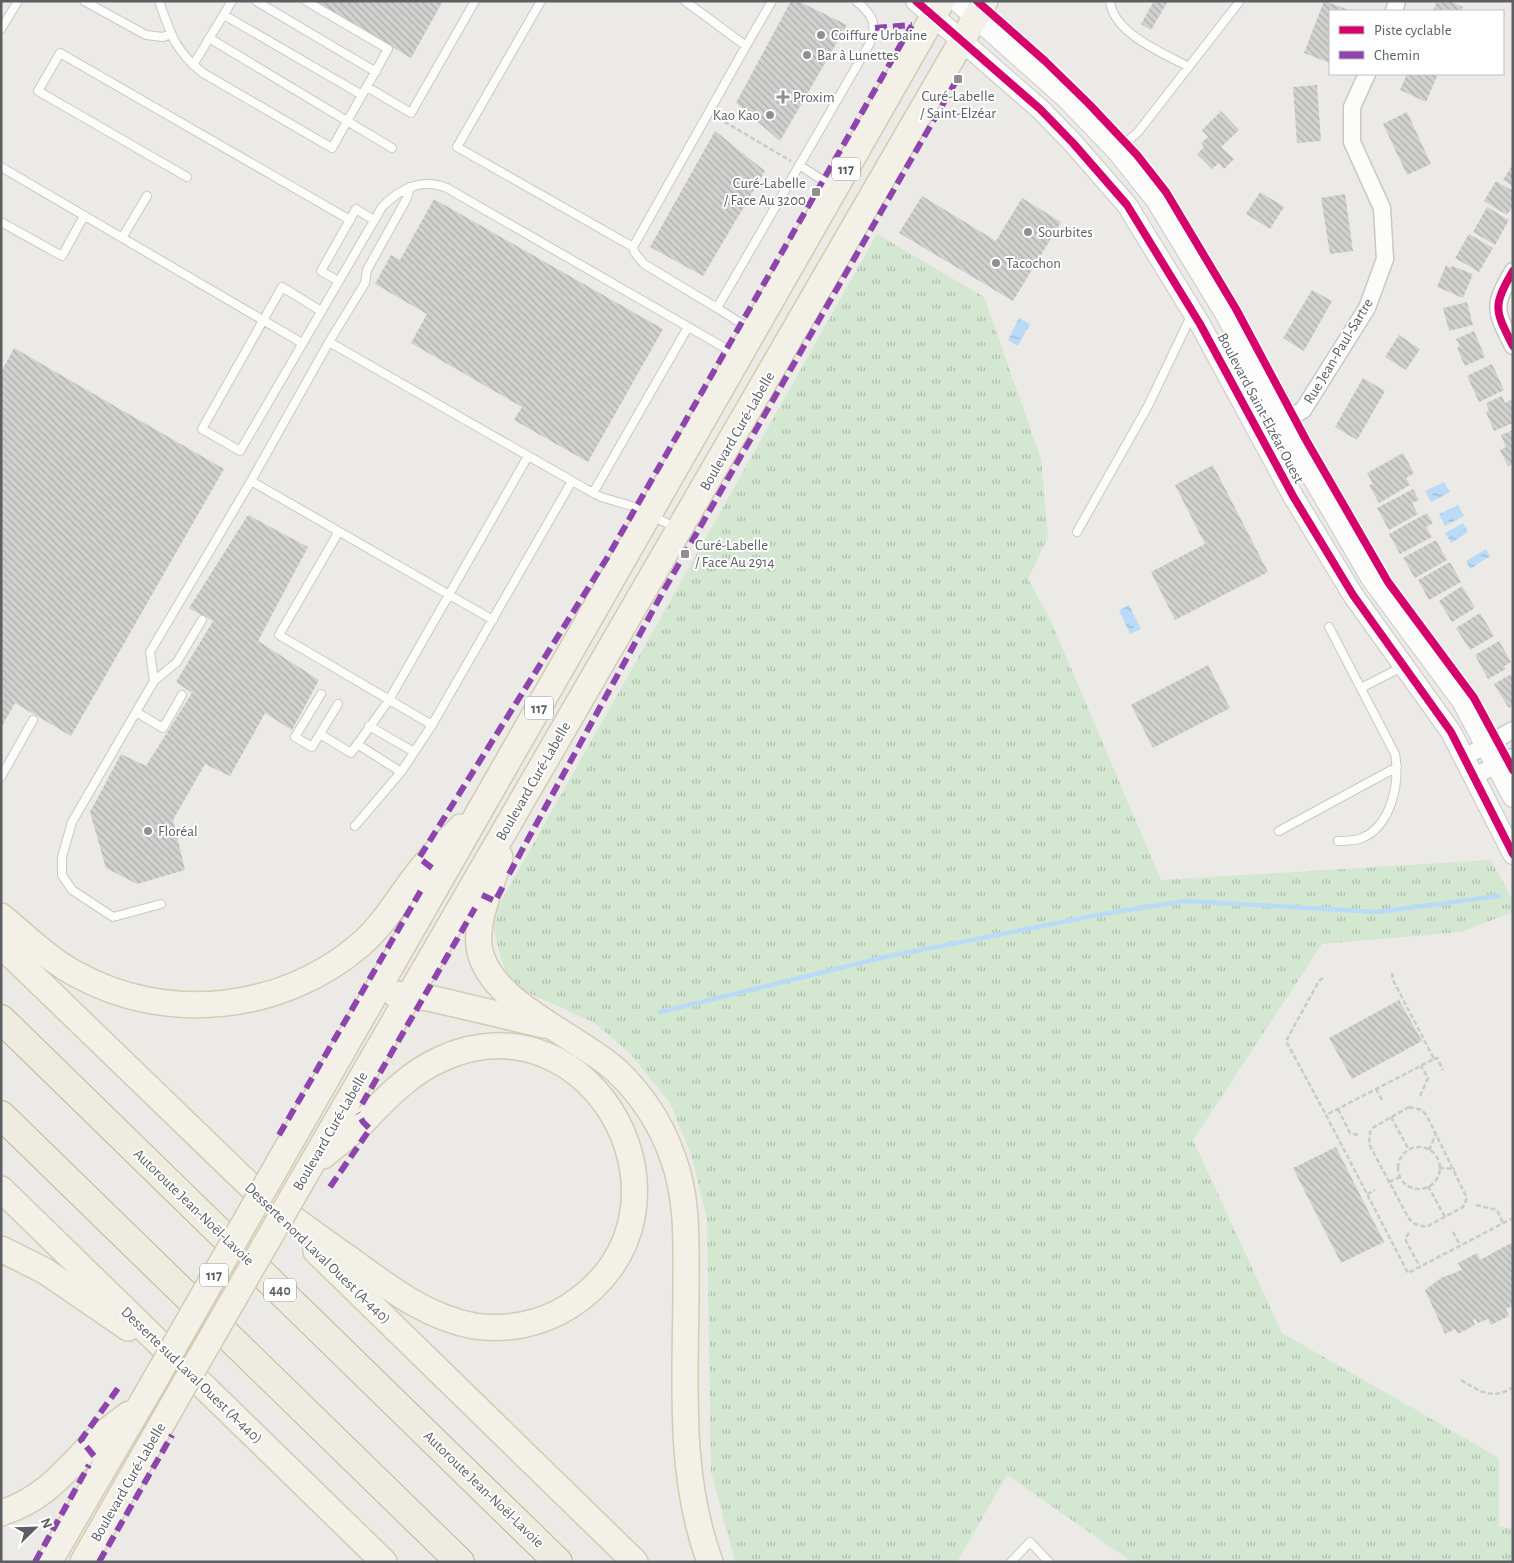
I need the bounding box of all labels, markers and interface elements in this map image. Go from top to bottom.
legend [1329,10,1504,75]
text: Piste cyclable [1374,23,1452,38]
place label: Coiffure Urbaine [831,28,927,43]
marker: Coiffure Urbaine [815,29,827,41]
place label: Bar à Lunettes [817,48,899,63]
text: Chemin [1374,48,1420,63]
marker: Bar à Lunettes [801,49,813,61]
marker: Curé-Labelle / Saint-Elzéar [952,73,964,85]
place label: Curé-Labelle / Saint-Elzéar [920,89,996,121]
place label: Proxim [793,90,835,105]
marker: Proxim [777,91,789,103]
place label: Kao Kao [713,108,760,123]
marker: Kao Kao [764,109,776,121]
road number: 117 [832,157,860,180]
place label: Curé-Labelle / Face Au 3200 [724,176,806,208]
marker: Curé-Labelle / Face Au 3200 [810,186,822,198]
place label: Sourbites [1038,225,1093,240]
marker: Sourbites [1022,226,1034,238]
place label: Tacochon [1006,256,1061,271]
marker: Tacochon [990,257,1002,269]
street label: Rue Jean-Paul-Sartre [1301,296,1376,407]
street label: Boulevard Saint-Elzéar Ouest [1215,331,1307,486]
street label: Boulevard Curé-Labelle [697,369,778,493]
place label: Curé-Labelle / Face Au 2914 [695,538,775,570]
marker: Curé-Labelle / Face Au 2914 [679,548,691,560]
road number: 117 [525,696,553,720]
street label: Boulevard Curé-Labelle [493,719,574,843]
place label: Floréal [158,824,198,839]
marker: Floréal [142,825,154,837]
street label: Boulevard Curé-Labelle [290,1069,371,1193]
street label: Autoroute Jean-Noël-Lavoie [131,1146,257,1269]
street label: Desserte nord Laval Ouest (A-440) [241,1178,395,1328]
road number: 117 [200,1264,228,1286]
road number: 440 [264,1278,296,1302]
street label: Desserte sud Laval Ouest (A-440) [118,1304,265,1447]
street label: Boulevard Curé-Labelle [88,1420,169,1544]
street label: Autoroute Jean-Noël-Lavoie [421,1428,547,1551]
north arrow [10,1503,60,1553]
text: N [38,1516,54,1531]

